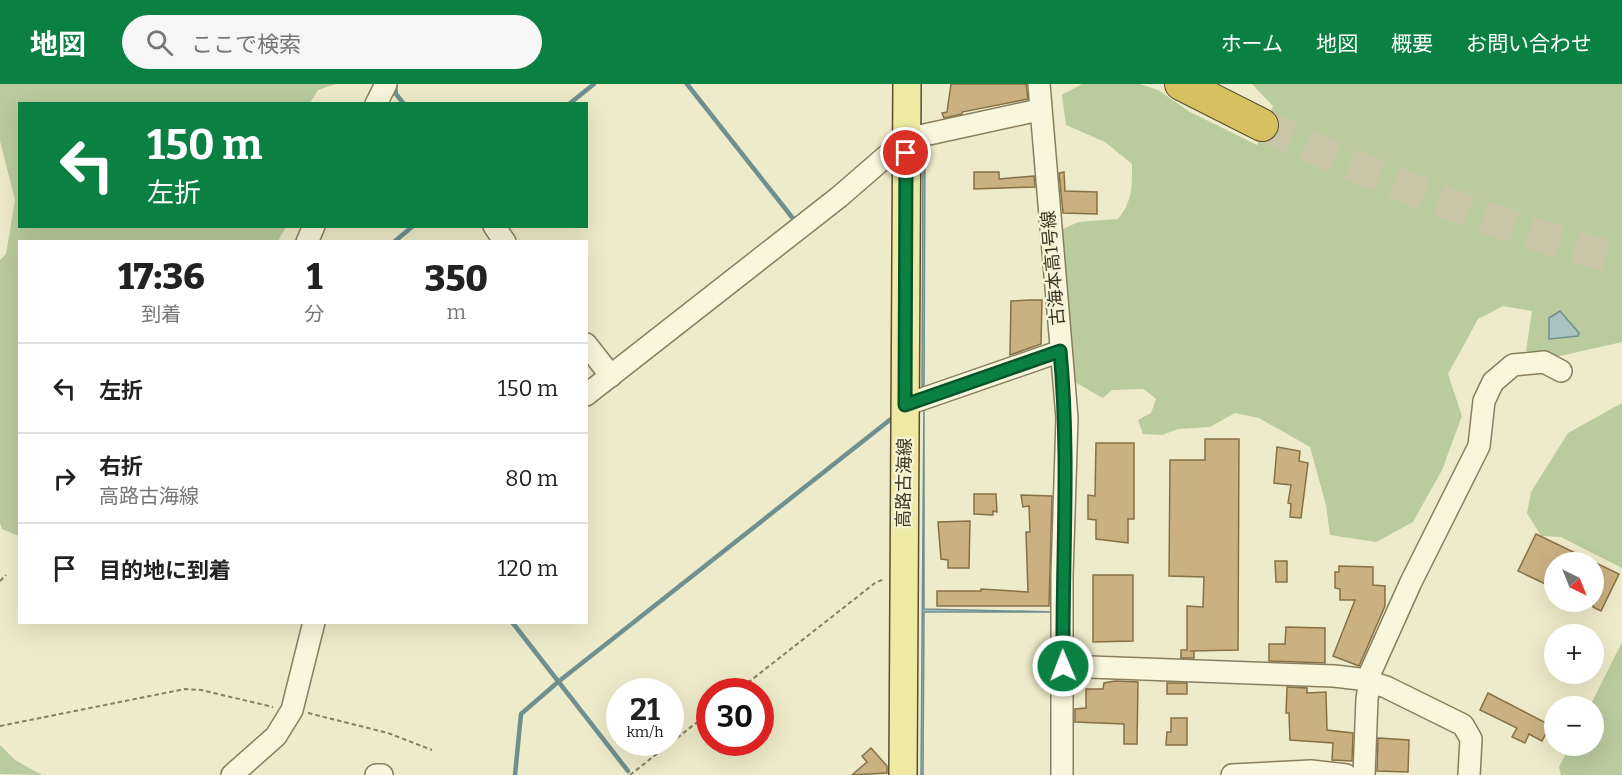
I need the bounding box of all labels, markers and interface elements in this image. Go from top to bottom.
search box [122,15,542,69]
icon: search [143,26,176,59]
text: 地図 [30,28,86,61]
text: ここで検索 [191,31,301,58]
text: ホーム [1221,31,1283,57]
text: 地図 [1316,31,1358,57]
text: 概要 [1391,31,1433,57]
text: お問い合わせ [1466,31,1592,57]
text: 150 m [147,120,262,170]
icon: left [48,126,126,204]
pin [880,127,931,178]
icon: arrive [889,136,922,169]
text: 左折 [147,177,201,209]
street label: 古海本高1号線 [1037,210,1069,326]
text: 17:36 [118,255,205,299]
text: 1 [307,255,323,299]
text: 350 [425,257,488,301]
text: m [447,300,466,324]
text: 到着 [141,302,181,326]
text: 分 [305,302,325,326]
icon: left [48,372,81,405]
text: 150 m [498,375,558,402]
text: 左折 [99,377,143,404]
street label: 高路古海線 [892,438,916,528]
text: 右折 [99,453,143,480]
icon: right [48,462,81,495]
text: 80 m [505,465,558,492]
text: 高路古海線 [99,484,199,508]
icon: arrive [48,552,81,585]
north arrow [1544,552,1604,612]
map controls [1544,552,1604,756]
text: 120 m [498,555,558,582]
text: 目的地に到着 [99,557,231,584]
button: + [1544,624,1604,684]
position arrow [1031,634,1095,698]
speed limit sign: 30 [696,678,774,756]
text: 21 [630,692,660,728]
button: − [1544,696,1604,756]
text: km/h [626,723,664,741]

